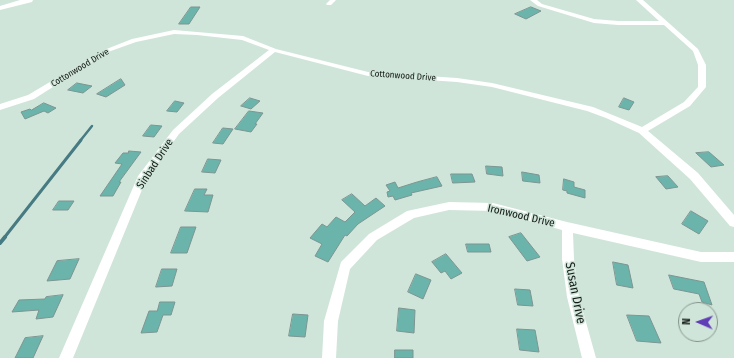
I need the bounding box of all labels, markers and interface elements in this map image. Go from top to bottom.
street label: Cottonwood Drive [49,46,111,90]
street label: Cottonwood Drive [370,68,436,84]
street label: Sinbad Drive [134,137,176,191]
street label: Ironwood Drive [486,202,556,230]
street label: Susan Drive [561,261,589,325]
north arrow [678,302,718,342]
text: N [680,318,693,325]

